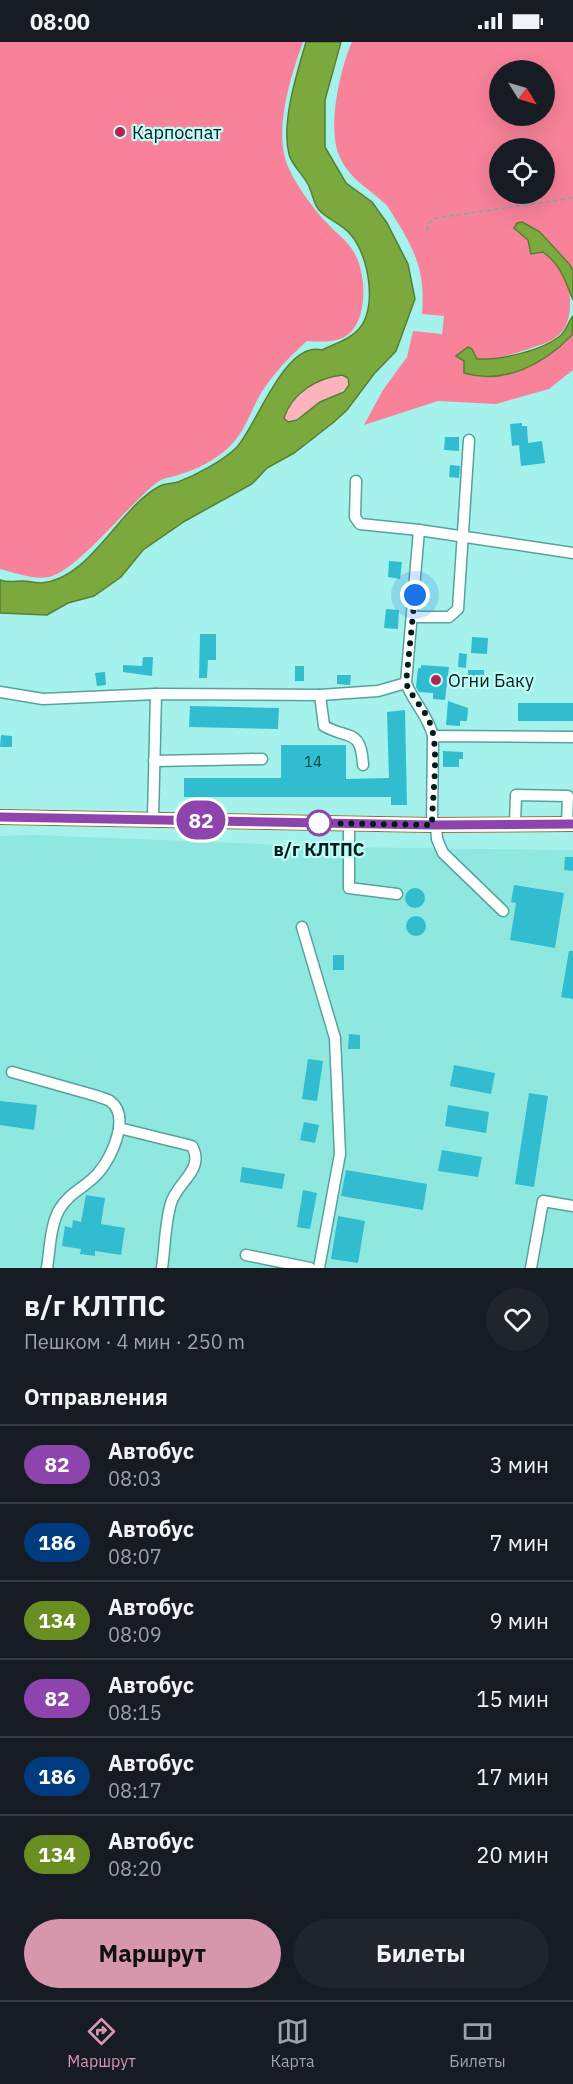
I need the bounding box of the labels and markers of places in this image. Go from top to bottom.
place label: Карпоспат [132,121,222,144]
marker: Карпоспат [113,125,127,139]
place label: Огни Баку [448,669,534,692]
marker: Огни Баку [429,673,443,687]
marker: в/г КЛТПС [306,810,332,836]
place label: в/г КЛТПС [273,838,365,861]

